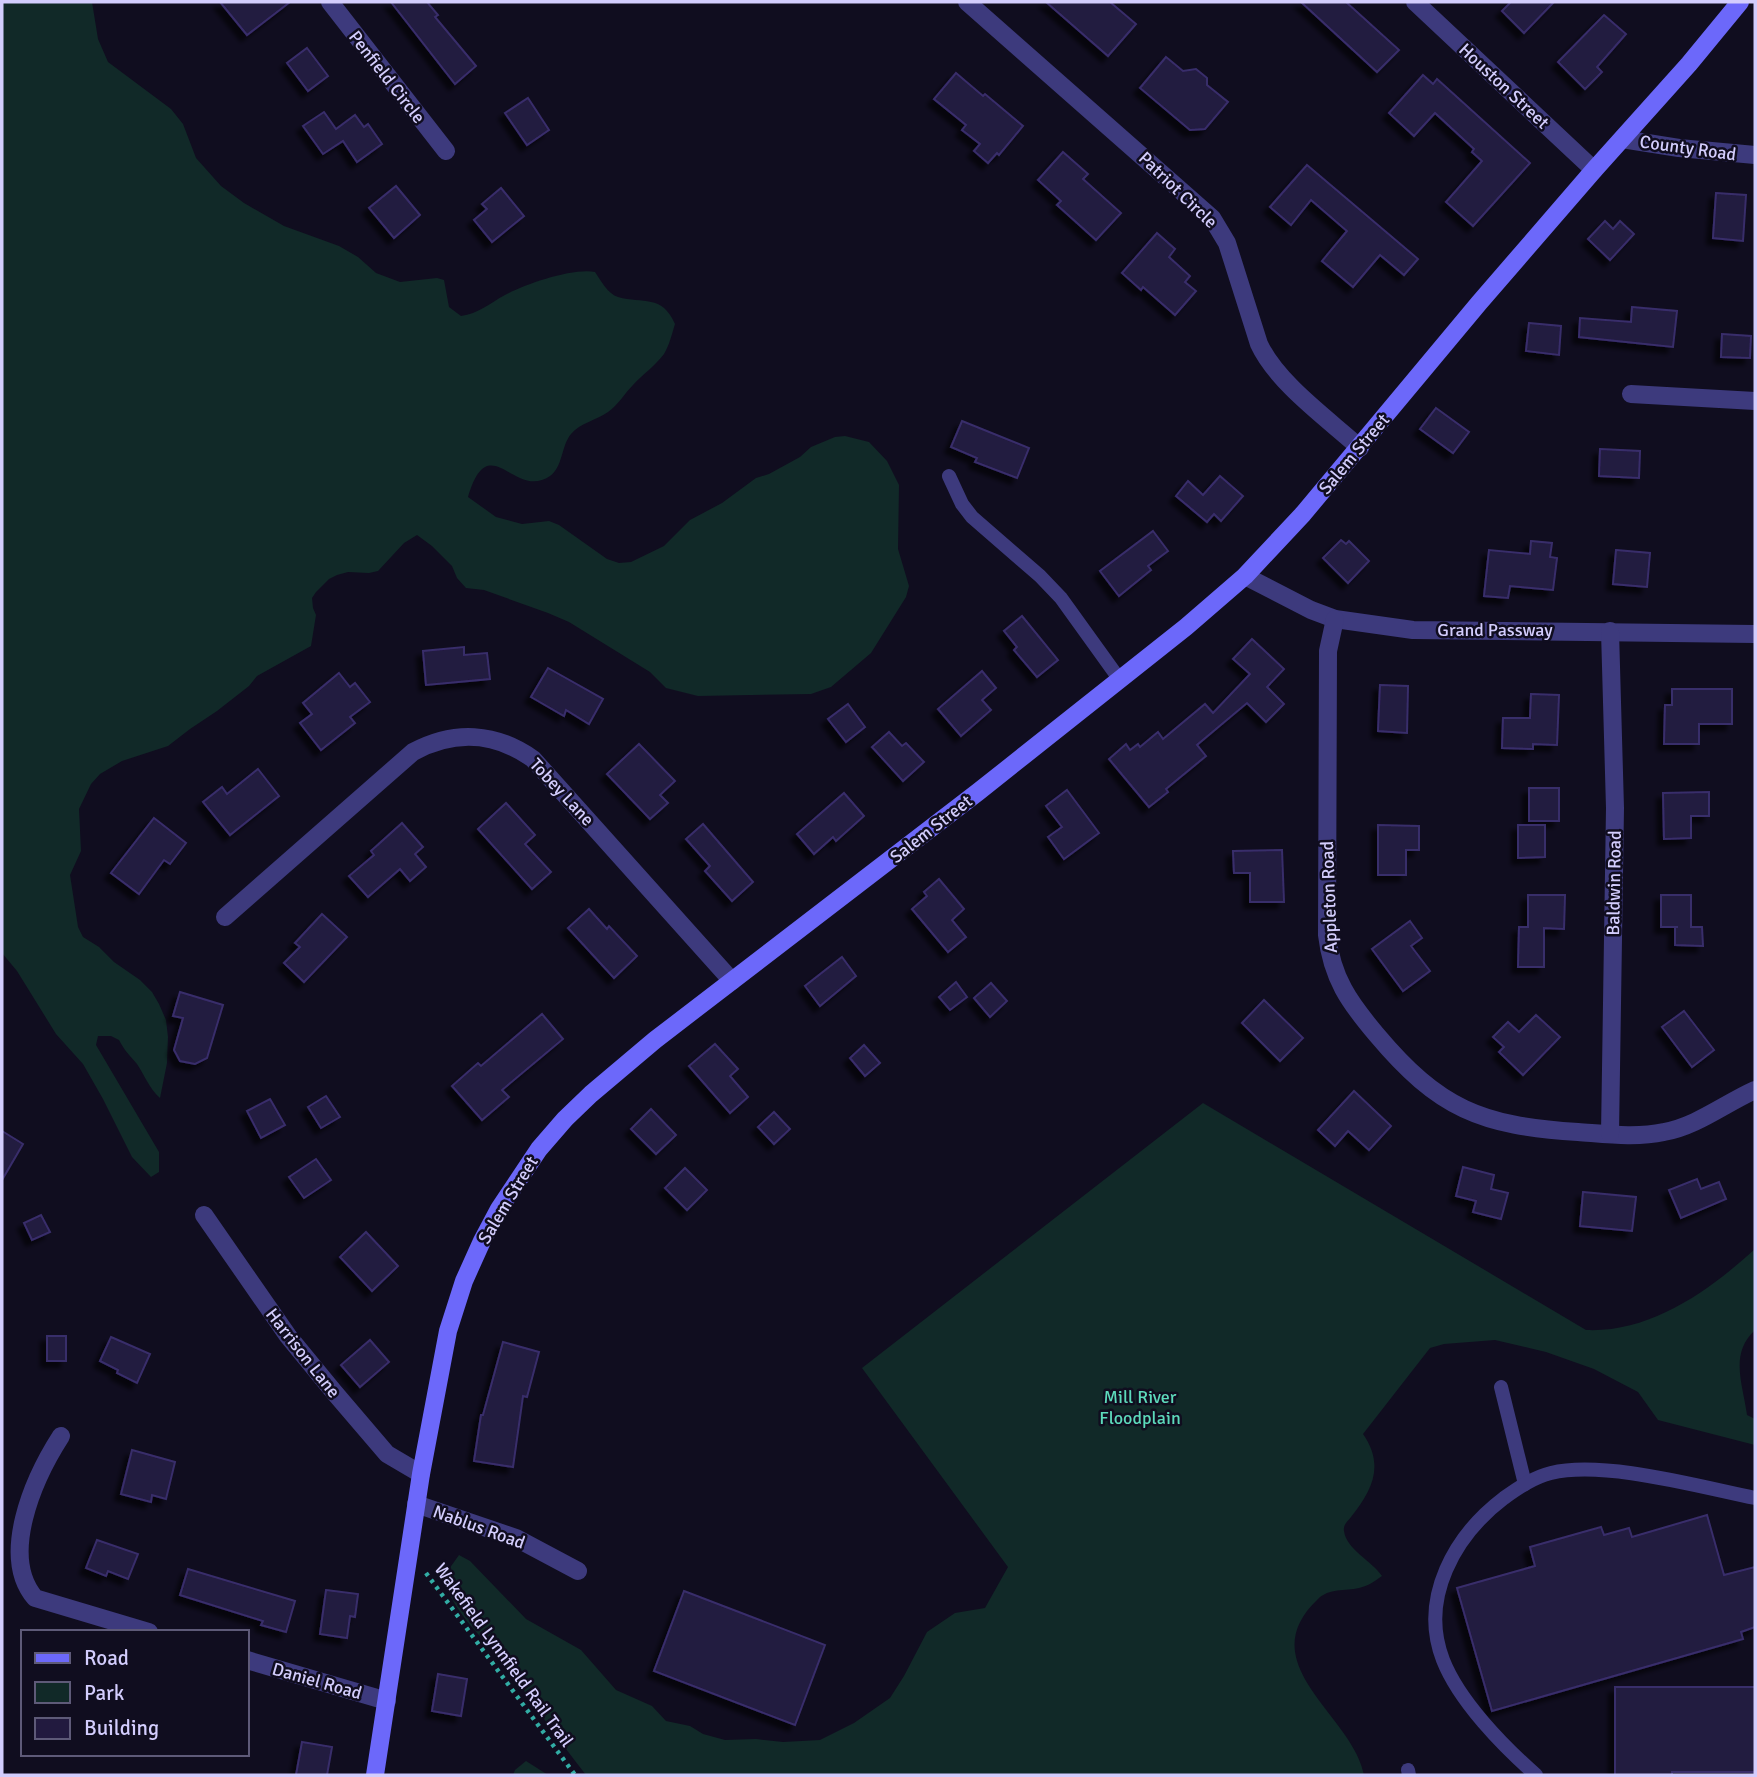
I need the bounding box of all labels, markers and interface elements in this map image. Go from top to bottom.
street label: Penfield Circle [344,26,430,128]
street label: Houston Street [1454,39,1554,133]
street label: County Road [1638,130,1738,166]
street label: Patriot Circle [1134,147,1222,233]
street label: Salem Street [1314,409,1394,499]
street label: Grand Passway [1437,619,1553,641]
street label: Tobey Lane [525,754,599,830]
street label: Salem Street [885,790,977,868]
street label: Baldwin Road [1602,830,1626,936]
street label: Appleton Road [1316,841,1342,953]
street label: Salem Street [473,1152,543,1248]
street label: Harrison Lane [261,1304,345,1402]
park label: Mill River Floodplain [1099,1386,1181,1429]
street label: Nablus Road [430,1500,528,1554]
street label: Wakefield Lynnfield Rail Trail [430,1559,578,1751]
legend [21,1630,248,1756]
text: Road [84,1645,129,1671]
street label: Daniel Road [270,1658,364,1704]
text: Park [84,1680,125,1706]
text: Building [84,1715,159,1741]

